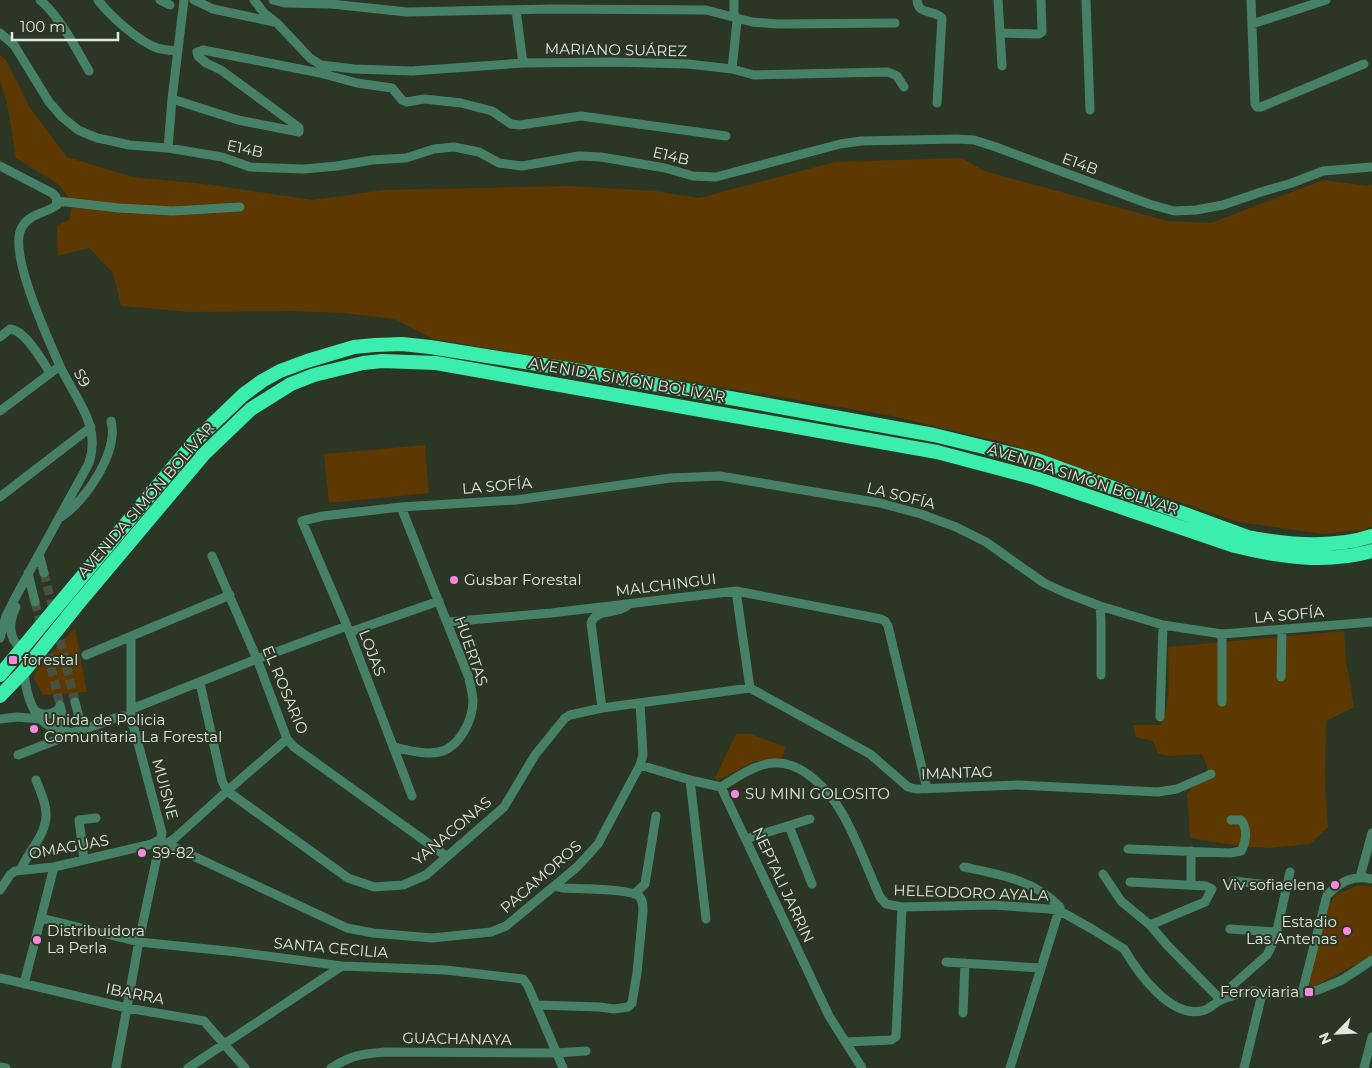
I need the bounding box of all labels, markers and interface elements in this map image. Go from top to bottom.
scale bar [12,10,119,42]
text: 100 m [20,17,65,36]
street label: MARIANO SUÁREZ [545,39,687,60]
street label: E14B [225,135,265,162]
street label: E14B [651,142,691,169]
street label: E14B [1060,148,1101,179]
street label: AVENIDA SIMÓN BOLÍVAR [527,353,727,406]
street label: S9 [70,365,95,390]
street label: AVENIDA SIMÓN BOLÍVAR [73,418,218,581]
street label: AVENIDA SIMÓN BOLÍVAR [985,439,1181,518]
street label: LA SOFÍA [461,473,533,498]
street label: LA SOFÍA [865,478,938,513]
street label: MALCHINGUI [615,569,717,600]
place label: Gusbar Forestal [464,570,581,589]
marker: Gusbar Forestal [448,574,460,586]
street label: LA SOFÍA [1253,602,1325,627]
street label: HUERTAS [451,613,492,688]
street label: LOJAS [355,627,390,679]
street label: EL ROSARIO [258,643,313,737]
place label: forestal [23,650,78,669]
marker: forestal [7,654,19,666]
place label: Unida de Policia Comunitaria La Forestal [44,710,222,746]
marker: Unida de Policia Comunitaria La Forestal [28,723,40,735]
street label: MUISNE [148,756,183,821]
street label: IMANTAG [921,762,993,783]
place label: SU MINI GOLOSITO [745,784,890,803]
marker: SU MINI GOLOSITO [729,788,741,800]
street label: YANACONAS [408,792,495,869]
street label: NEPTALI JARRIN [748,824,818,945]
street label: OMAGUAS [28,830,110,863]
street label: PACAMOROS [496,836,585,917]
place label: S9-82 [152,843,194,862]
marker: S9-82 [136,847,148,859]
place label: Viv sofiaelena [1223,875,1325,894]
marker: Viv sofiaelena [1329,879,1341,891]
street label: HELEODORO AYALA [893,880,1049,905]
place label: Estadio Las Antenas [1246,912,1337,948]
place label: Distribuidora La Perla [47,921,145,957]
marker: Estadio Las Antenas [1341,925,1353,937]
street label: SANTA CECILIA [273,933,389,962]
marker: Distribuidora La Perla [31,934,43,946]
street label: IBARRA [104,979,166,1009]
place label: Ferroviaria [1220,982,1299,1001]
marker: Ferroviaria [1303,986,1315,998]
north arrow [1312,1008,1362,1058]
street label: GUACHANAYA [402,1028,512,1049]
text: N [1315,1029,1336,1047]

